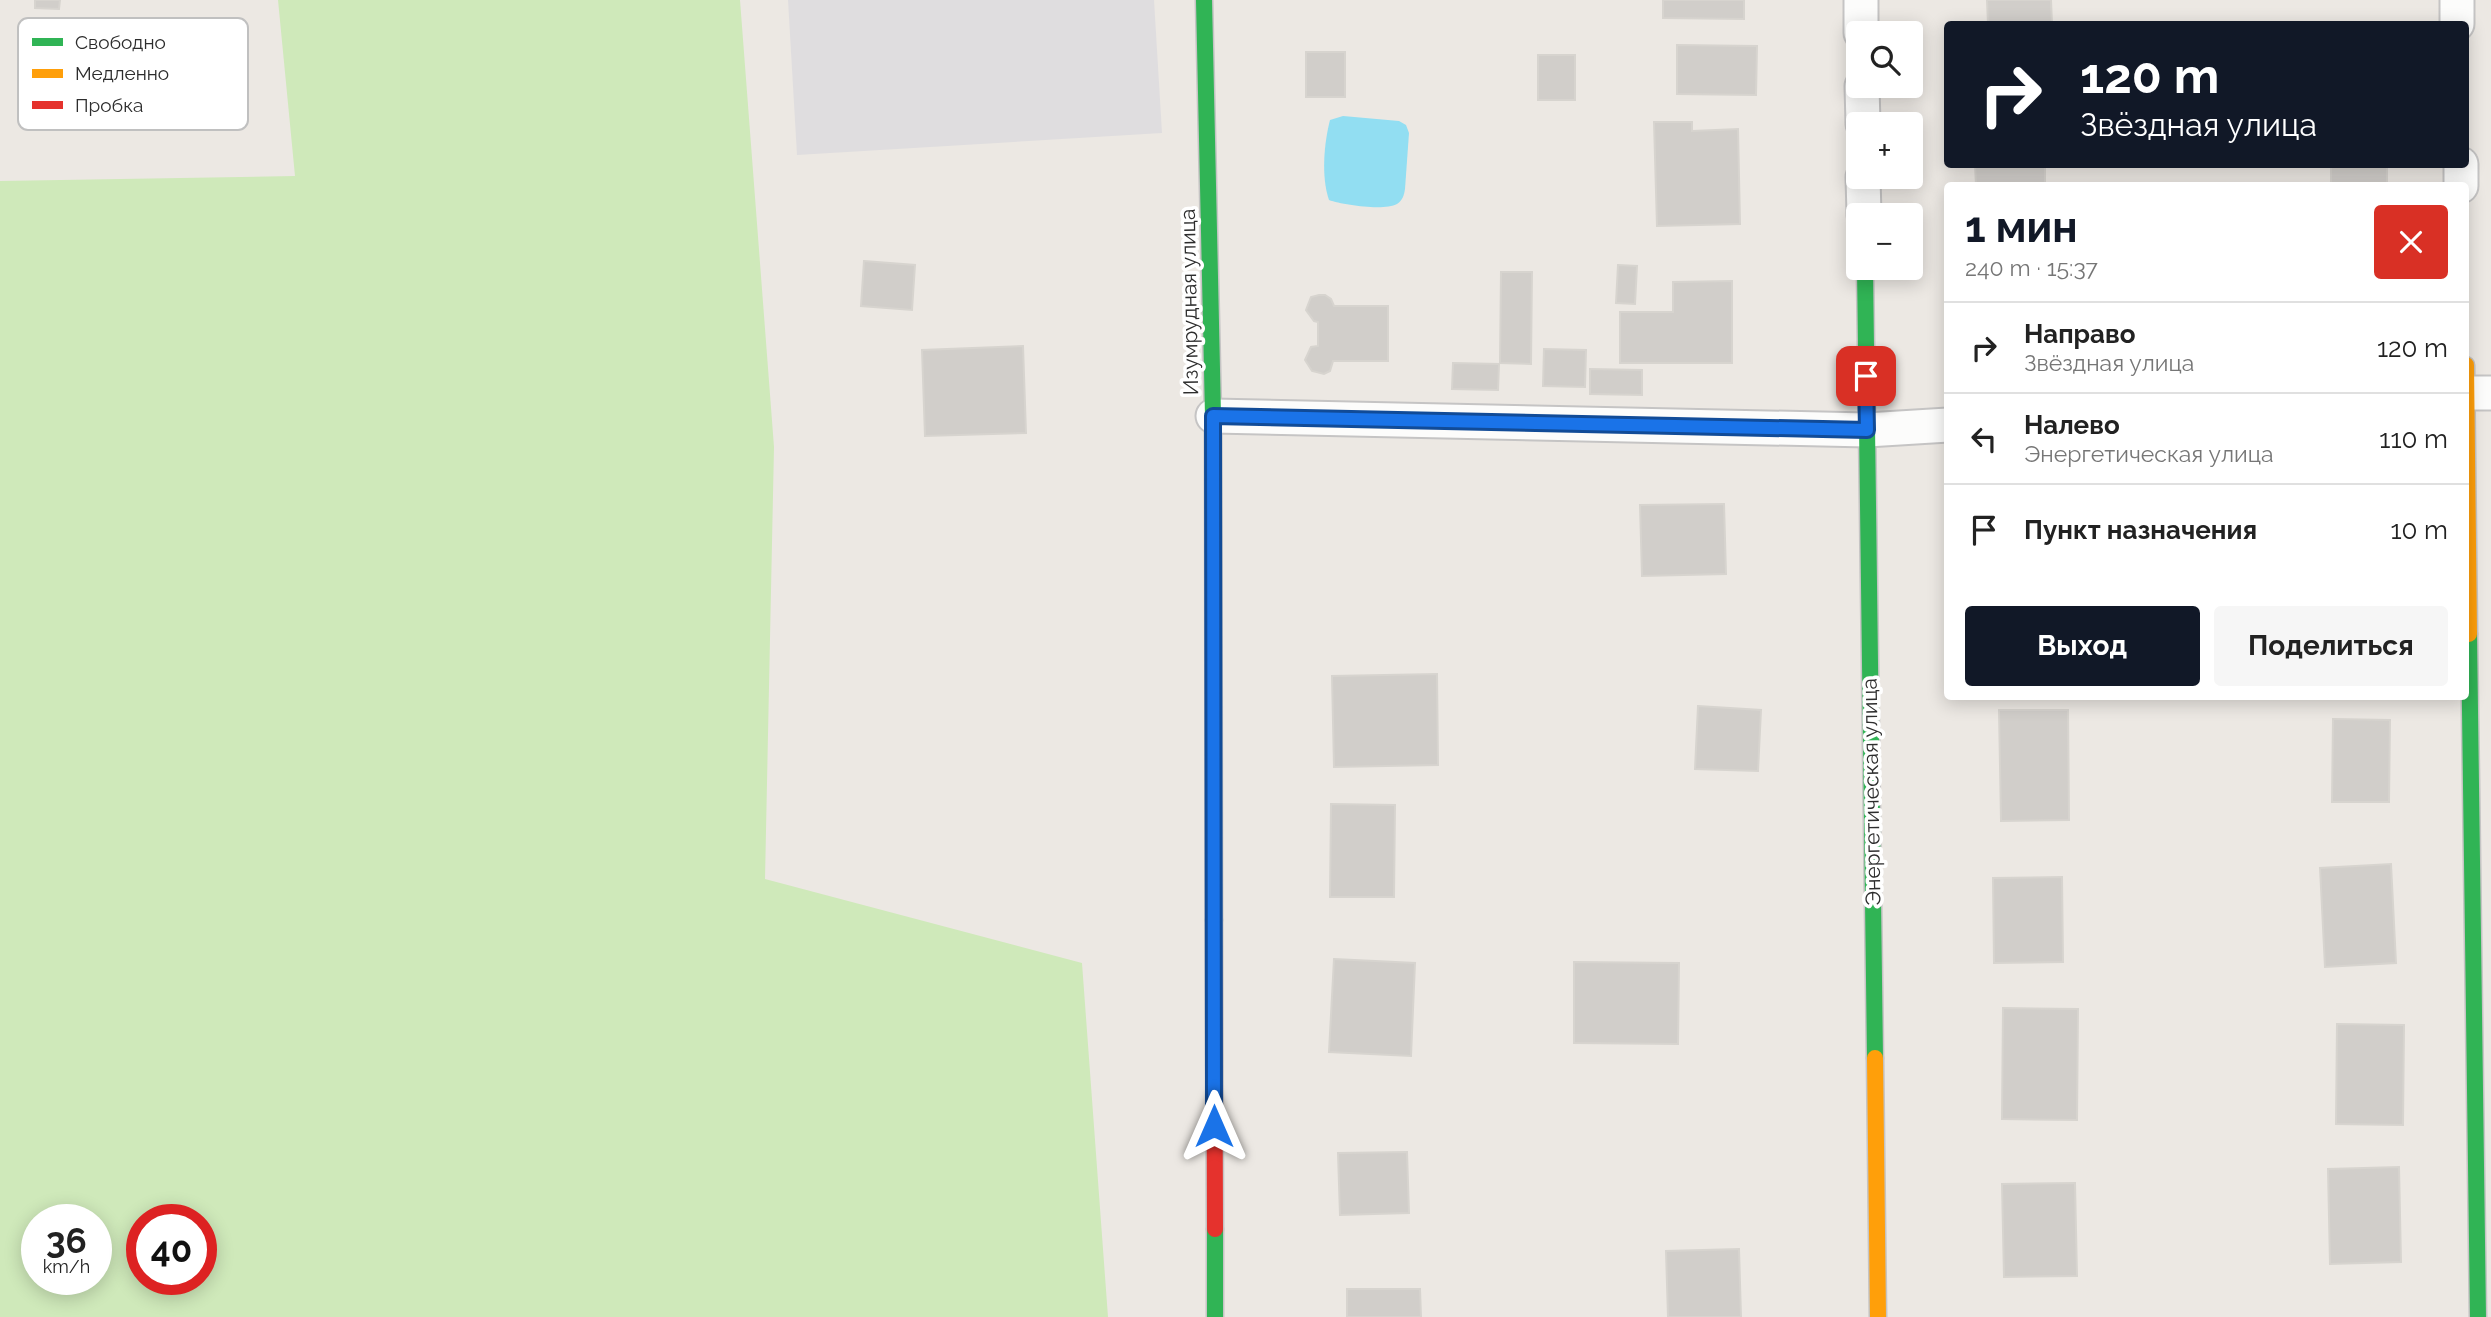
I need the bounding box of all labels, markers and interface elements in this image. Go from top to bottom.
legend [18,18,248,130]
map controls [1846,21,1923,280]
button: search [1846,21,1923,98]
text: Свободно [75,31,166,53]
text: 120 m [2080,47,2219,104]
icon: right [1965,49,2056,140]
text: Медленно [75,62,169,84]
text: Пробка [75,94,143,116]
text: Звёздная улица [2080,106,2317,143]
button: + [1846,112,1923,189]
button: − [1846,203,1923,280]
text: 1 мин [1965,203,2078,252]
button: close [2374,205,2448,279]
street label: Изумрудная улица [1175,208,1203,396]
text: 240 m · 15:37 [1965,254,2098,281]
text: Направо [2024,319,2135,349]
icon: right [1965,329,2003,367]
text: 120 m [2377,333,2448,363]
pin [1836,346,1896,406]
text: Звёздная улица [2024,349,2194,376]
icon: arrive [1847,357,1885,395]
text: Налево [2024,410,2120,440]
icon: left [1965,420,2003,458]
text: 110 m [2379,424,2448,454]
text: Энергетическая улица [2024,440,2274,467]
icon: arrive [1965,511,2003,549]
text: Пункт назначения [2024,515,2257,545]
text: 10 m [2390,515,2448,545]
button: Выход [1965,606,2200,686]
button: Поделиться [2214,606,2448,686]
street label: Энергетическая улица [1857,678,1885,906]
position arrow [1177,1089,1251,1163]
speed limit sign: 40 [126,1204,217,1295]
text: 36 [46,1220,87,1261]
text: km/h [43,1256,90,1277]

